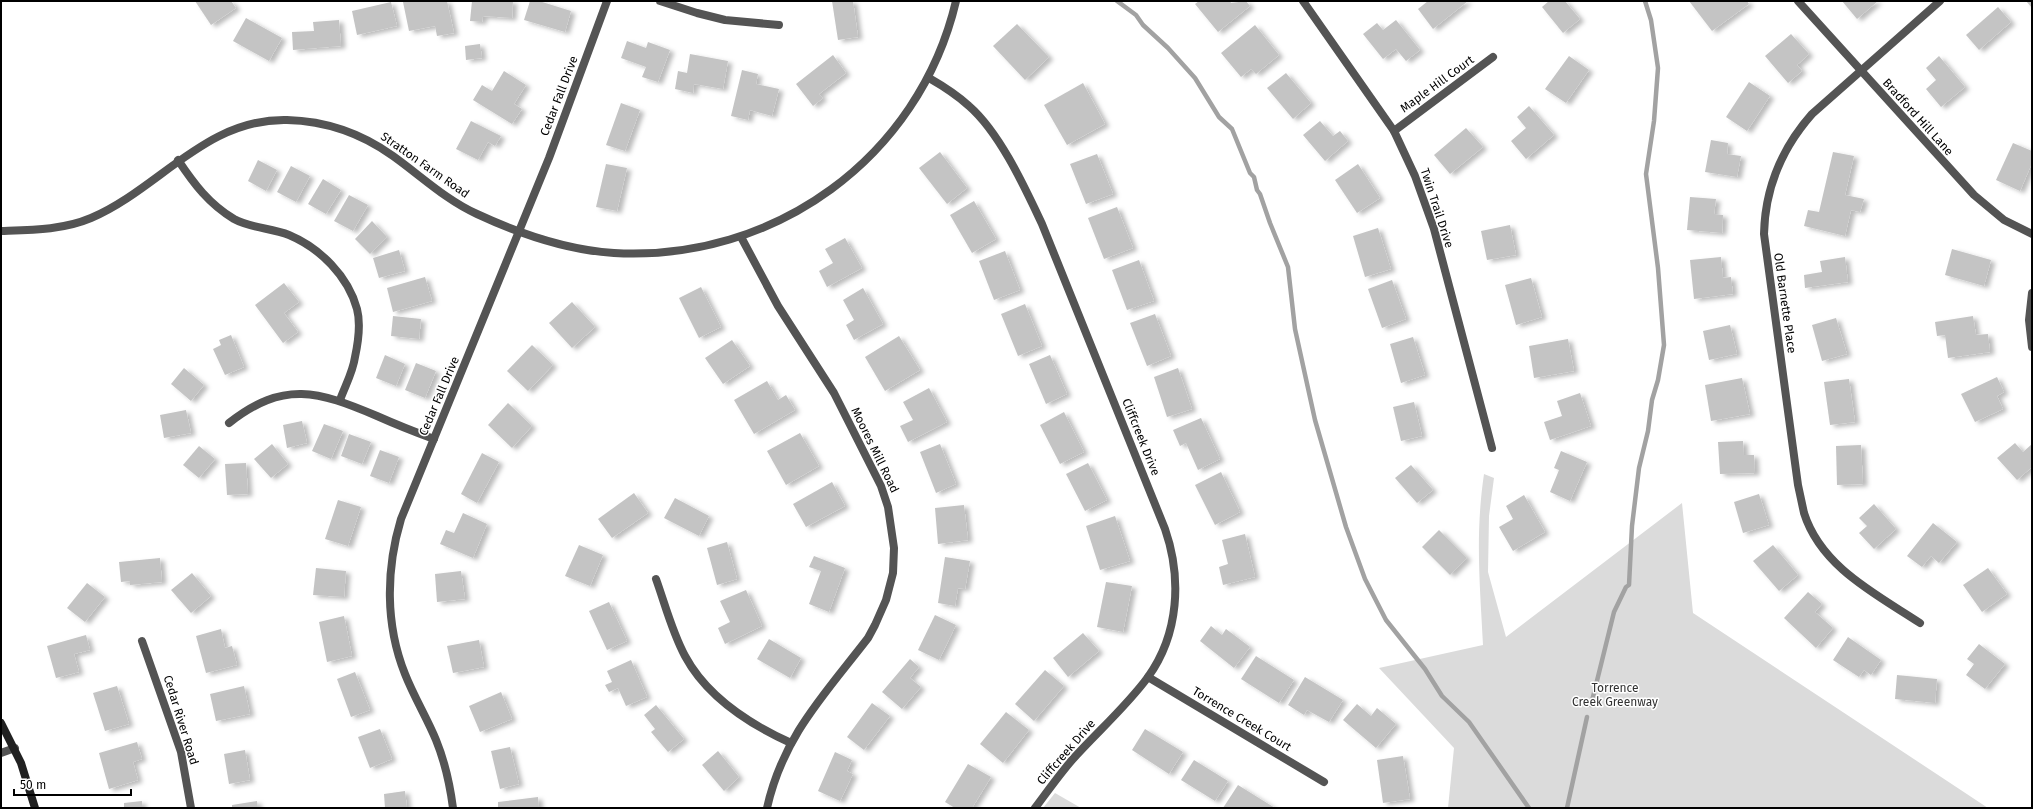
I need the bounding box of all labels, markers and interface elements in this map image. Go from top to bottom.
street label: Maple Hill Court [1398,52,1477,115]
street label: Cedar Fall Drive [537,54,581,138]
street label: Bradford Hill Lane [1880,76,1956,158]
street label: Stratton Farm Road [378,129,472,201]
street label: Twin Trail Drive [1418,166,1456,250]
street label: Old Barnette Place [1771,252,1799,354]
street label: Cedar Fall Drive [416,354,462,438]
street label: Cliffcreek Drive [1119,396,1163,478]
street label: Moores Mill Road [848,405,902,495]
street label: Cedar River Road [161,673,201,767]
park label: Torrence Creek Greenway [1572,681,1658,709]
street label: Torrence Creek Court [1190,684,1295,754]
street label: Cliffcreek Drive [1034,716,1098,788]
scale bar [14,771,131,797]
text: 50 m [20,778,46,792]

